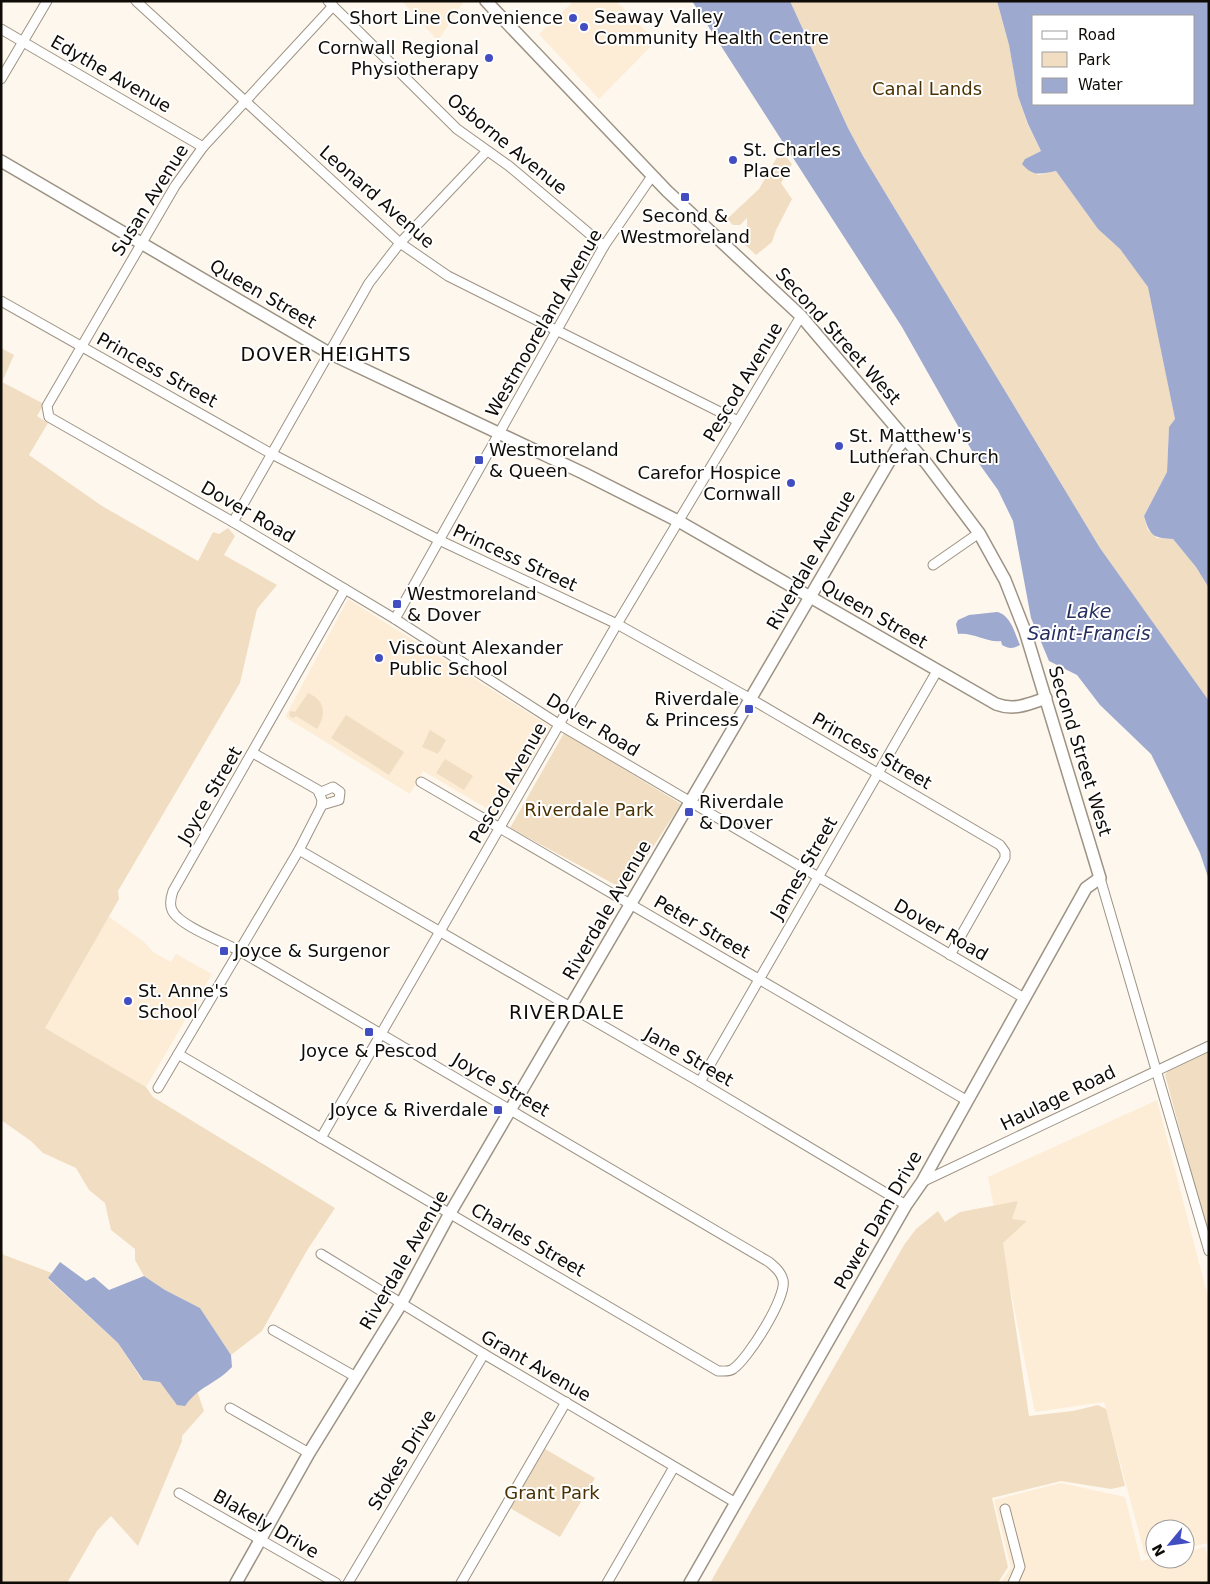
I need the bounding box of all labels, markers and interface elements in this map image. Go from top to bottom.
place label: Seaway Valley Community Health Centre [594,6,829,48]
place label: Short Line Convenience [349,7,563,28]
marker: Short Line Convenience [567,12,579,24]
legend [1032,15,1195,105]
marker: Seaway Valley Community Health Centre [578,21,590,33]
text: Road [1078,26,1116,44]
street label: Edythe Avenue [47,31,175,117]
place label: Cornwall Regional Physiotherapy [318,37,479,79]
text: Park [1078,51,1111,69]
marker: Cornwall Regional Physiotherapy [483,52,495,64]
text: Water [1078,76,1123,94]
park label: Canal Lands [872,78,982,99]
street label: Osborne Avenue [443,89,571,198]
place label: St. Charles Place [743,139,841,181]
street label: Susan Avenue [107,140,192,259]
street label: Leonard Avenue [316,141,439,252]
marker: St. Charles Place [727,154,739,166]
marker: Second & Westmoreland [679,191,691,203]
place label: Second & Westmoreland [620,205,750,247]
street label: Westmooreland Avenue [481,225,606,420]
street label: Queen Street [206,255,320,333]
street label: Second Street West [771,263,905,408]
street label: Pescod Avenue [699,318,786,445]
street label: Princess Street [93,328,221,411]
district label: DOVER HEIGHTS [240,343,412,365]
place label: St. Matthew's Lutheran Church [849,425,999,467]
place label: Westmoreland & Queen [489,439,619,481]
marker: St. Matthew's Lutheran Church [833,440,845,452]
marker: Westmoreland & Queen [473,454,485,466]
place label: Carefor Hospice Cornwall [638,462,781,504]
street label: Dover Road [198,476,299,547]
marker: Carefor Hospice Cornwall [785,477,797,489]
street label: Riverdale Avenue [762,486,859,633]
street label: Princess Street [450,520,581,595]
street label: Queen Street [817,575,931,653]
place label: Westmoreland & Dover [407,583,537,625]
marker: Westmoreland & Dover [391,598,403,610]
water label: Lake Saint-Francis [1027,600,1151,644]
place label: Viscount Alexander Public School [389,637,563,679]
marker: Viscount Alexander Public School [373,652,385,664]
street label: Second Street West [1045,663,1116,838]
place label: Riverdale & Princess [645,688,739,730]
street label: Dover Road [543,689,644,761]
marker: Riverdale & Princess [743,703,755,715]
street label: Princess Street [809,708,936,793]
street label: Pescod Avenue [465,719,551,847]
street label: Joyce Street [173,743,246,848]
place label: Riverdale & Dover [699,791,784,833]
park label: Riverdale Park [524,799,654,820]
marker: Riverdale & Dover [683,806,695,818]
street label: James Street [765,813,841,924]
street label: Riverdale Avenue [558,836,655,983]
street label: Peter Street [651,891,754,962]
street label: Dover Road [891,894,992,965]
place label: Joyce & Surgenor [233,940,390,961]
marker: Joyce & Surgenor [218,945,230,957]
place label: St. Anne's School [138,980,228,1022]
marker: St. Anne's School [122,995,134,1007]
district label: RIVERDALE [509,1001,625,1023]
street label: Jane Street [640,1022,737,1090]
marker: Joyce & Pescod [363,1026,375,1038]
place label: Joyce & Pescod [300,1040,437,1061]
street label: Joyce Street [448,1048,553,1121]
street label: Haulage Road [997,1061,1119,1134]
place label: Joyce & Riverdale [329,1099,488,1120]
marker: Joyce & Riverdale [492,1104,504,1116]
street label: Power Dam Drive [829,1147,926,1293]
street label: Riverdale Avenue [355,1186,452,1333]
street label: Charles Street [467,1198,589,1281]
street label: Grant Avenue [478,1326,595,1406]
street label: Stokes Drive [363,1406,440,1514]
park label: Grant Park [504,1482,600,1503]
street label: Blakely Drive [210,1485,323,1562]
north arrow [1145,1519,1195,1569]
text: N [1149,1541,1168,1559]

